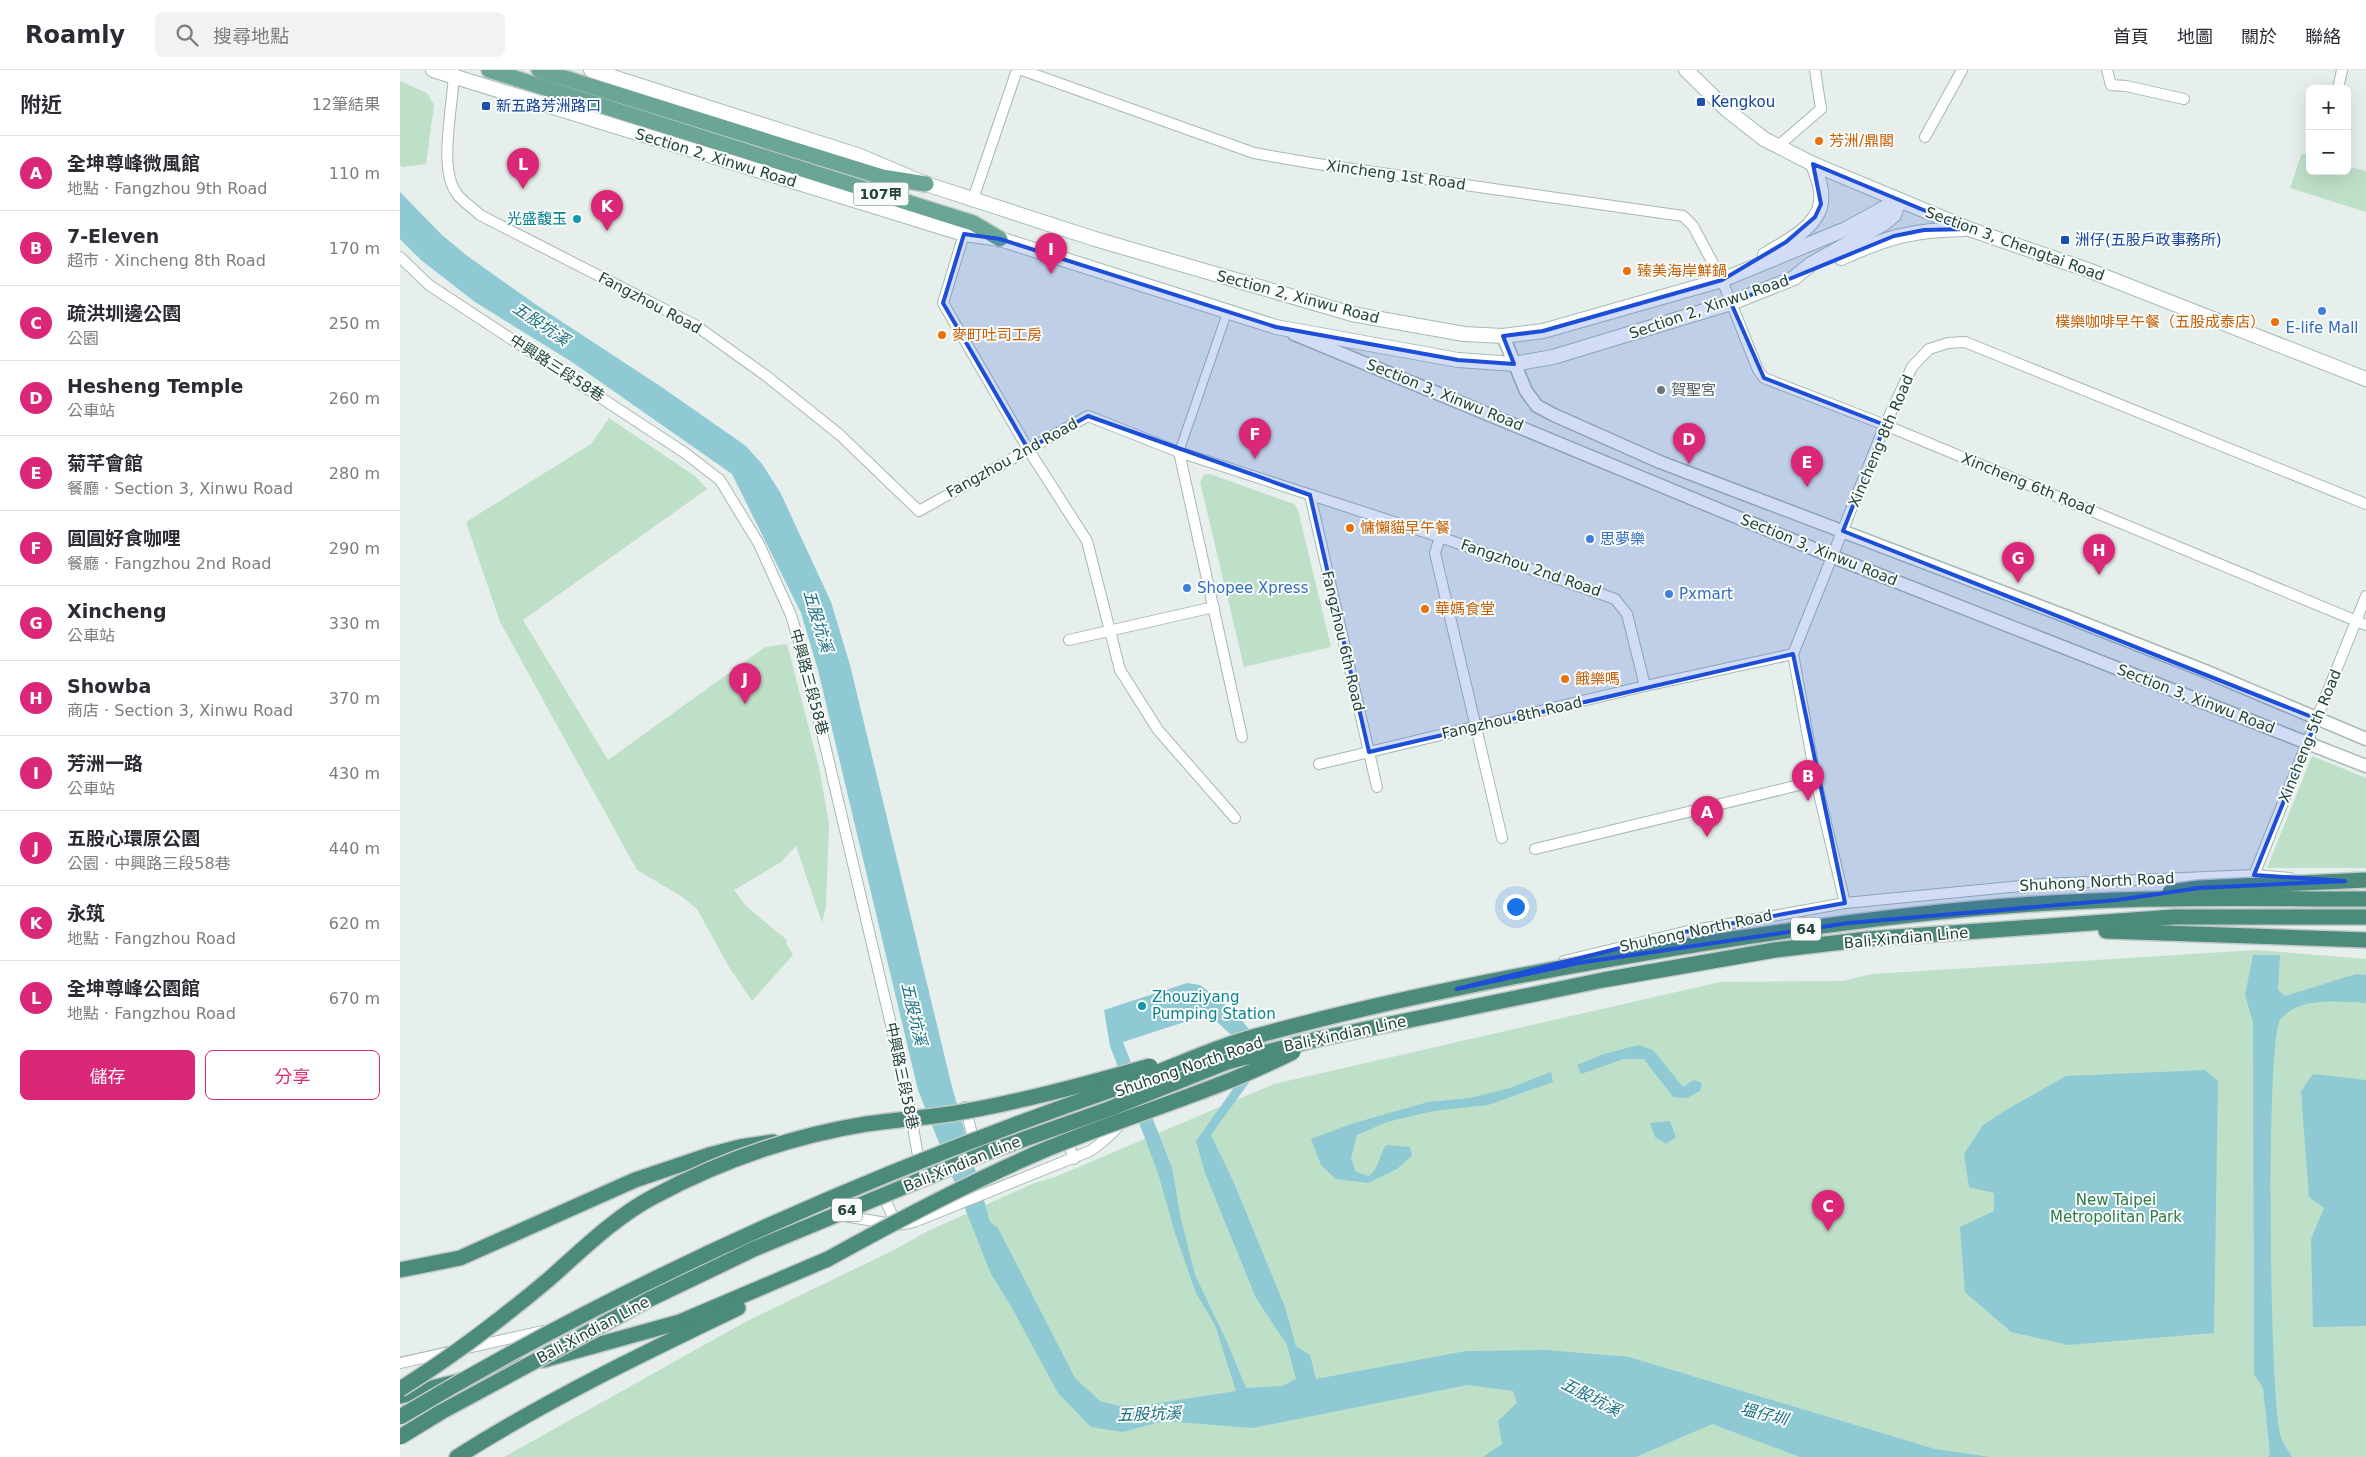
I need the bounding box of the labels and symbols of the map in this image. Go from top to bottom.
place label: Kengkou [1711,93,1775,111]
marker: Kengkou [1695,96,1707,108]
place label: 新五路芳洲路口 [496,97,601,115]
marker: 新五路芳洲路口 [480,100,492,112]
street label: Section 2, Xinwu Road [633,125,799,191]
place label: 芳洲/鼎閣 [1829,132,1894,150]
marker: 芳洲/鼎閣 [1813,135,1825,147]
pin: L [507,148,539,189]
street label: Xincheng 1st Road [1325,156,1467,194]
road number: 107甲 [854,182,908,206]
pin: K [591,190,623,231]
street label: Section 3, Chengtai Road [1923,203,2107,285]
place label: 光盛馥玉 [507,210,567,228]
marker: 光盛馥玉 [571,213,583,225]
place label: 洲仔(五股戶政事務所) [2075,231,2222,249]
pin: I [1035,233,1067,274]
marker: 洲仔(五股戶政事務所) [2059,234,2071,246]
place label: 臻美海岸鮮鍋 [1637,262,1727,280]
marker: 臻美海岸鮮鍋 [1621,265,1633,277]
street label: Section 2, Xinwu Road [1215,267,1381,327]
street label: Fangzhou Road [595,268,705,338]
street label: Section 2, Xinwu Road [1627,271,1791,343]
water label: 五股坑溪 [509,298,574,351]
marker: E-life Mall [2316,305,2328,317]
place label: 樸樂咖啡早午餐（五股成泰店） [2055,313,2265,331]
marker: 樸樂咖啡早午餐（五股成泰店） [2269,316,2281,328]
place label: E-life Mall [2286,319,2358,337]
place label: 麥町吐司工房 [952,326,1042,344]
marker: 麥町吐司工房 [936,329,948,341]
street label: 中興路三段58巷 [506,331,608,405]
street label: Section 3, Xinwu Road [1364,355,1526,435]
street label: Xincheng 8th Road [1845,372,1917,510]
place label: 賀聖宮 [1671,381,1716,399]
marker: 賀聖宮 [1655,384,1667,396]
street label: Fangzhou 2nd Road [943,414,1081,502]
pin: F [1239,418,1271,459]
pin: D [1673,423,1705,464]
pin: E [1791,446,1823,487]
street label: Xincheng 6th Road [1959,449,2097,519]
street label: Section 3, Xinwu Road [1738,510,1900,590]
place label: 慵懶貓早午餐 [1360,519,1450,537]
marker: 慵懶貓早午餐 [1344,522,1356,534]
place label: 思夢樂 [1600,530,1645,548]
marker: 思夢樂 [1584,533,1596,545]
pin: H [2083,534,2115,575]
street label: Fangzhou 2nd Road [1458,536,1604,600]
pin: G [2002,542,2034,583]
street label: Fangzhou 6th Road [1318,569,1368,713]
place label: Shopee Xpress [1197,579,1309,597]
marker: Shopee Xpress [1181,582,1193,594]
place label: Pxmart [1679,585,1733,603]
water label: 五股坑溪 [800,588,837,656]
marker: Pxmart [1663,588,1675,600]
place label: 華媽食堂 [1435,600,1495,618]
marker: 華媽食堂 [1419,603,1431,615]
street label: 中興路三段58巷 [786,627,832,737]
street label: Section 3, Xinwu Road [2114,661,2278,737]
pin: J [729,663,761,704]
street label: Xincheng 5th Road [2275,667,2345,805]
place label: 餓樂嗎 [1575,670,1620,688]
marker: 餓樂嗎 [1559,673,1571,685]
street label: Fangzhou 8th Road [1440,693,1584,743]
pin: B [1792,760,1824,801]
pin: A [1691,796,1723,837]
street label: Shuhong North Road [2019,869,2175,895]
your location [1503,894,1529,920]
street label: Shuhong North Road [1618,906,1774,956]
road number: 64 [1791,918,1821,941]
street label: Bali-Xindian Line [1843,924,1969,952]
water label: 五股坑溪 [898,981,931,1049]
place label: Zhouziyang Pumping Station [1152,988,1276,1023]
marker: Zhouziyang Pumping Station [1136,1000,1148,1012]
street label: Bali-Xindian Line [1282,1012,1408,1056]
street label: 中興路三段58巷 [882,1021,922,1131]
street label: Shuhong North Road [1113,1033,1265,1101]
street label: Bali-Xindian Line [901,1132,1023,1196]
pin: C [1812,1190,1844,1231]
park label: New Taipei Metropolitan Park [2050,1191,2182,1226]
road number: 64 [832,1198,862,1222]
street label: Bali-Xindian Line [534,1293,652,1367]
water label: 五股坑溪 [1558,1374,1626,1421]
water label: 塭仔圳 [1738,1399,1792,1430]
water label: 五股坑溪 [1117,1403,1183,1425]

